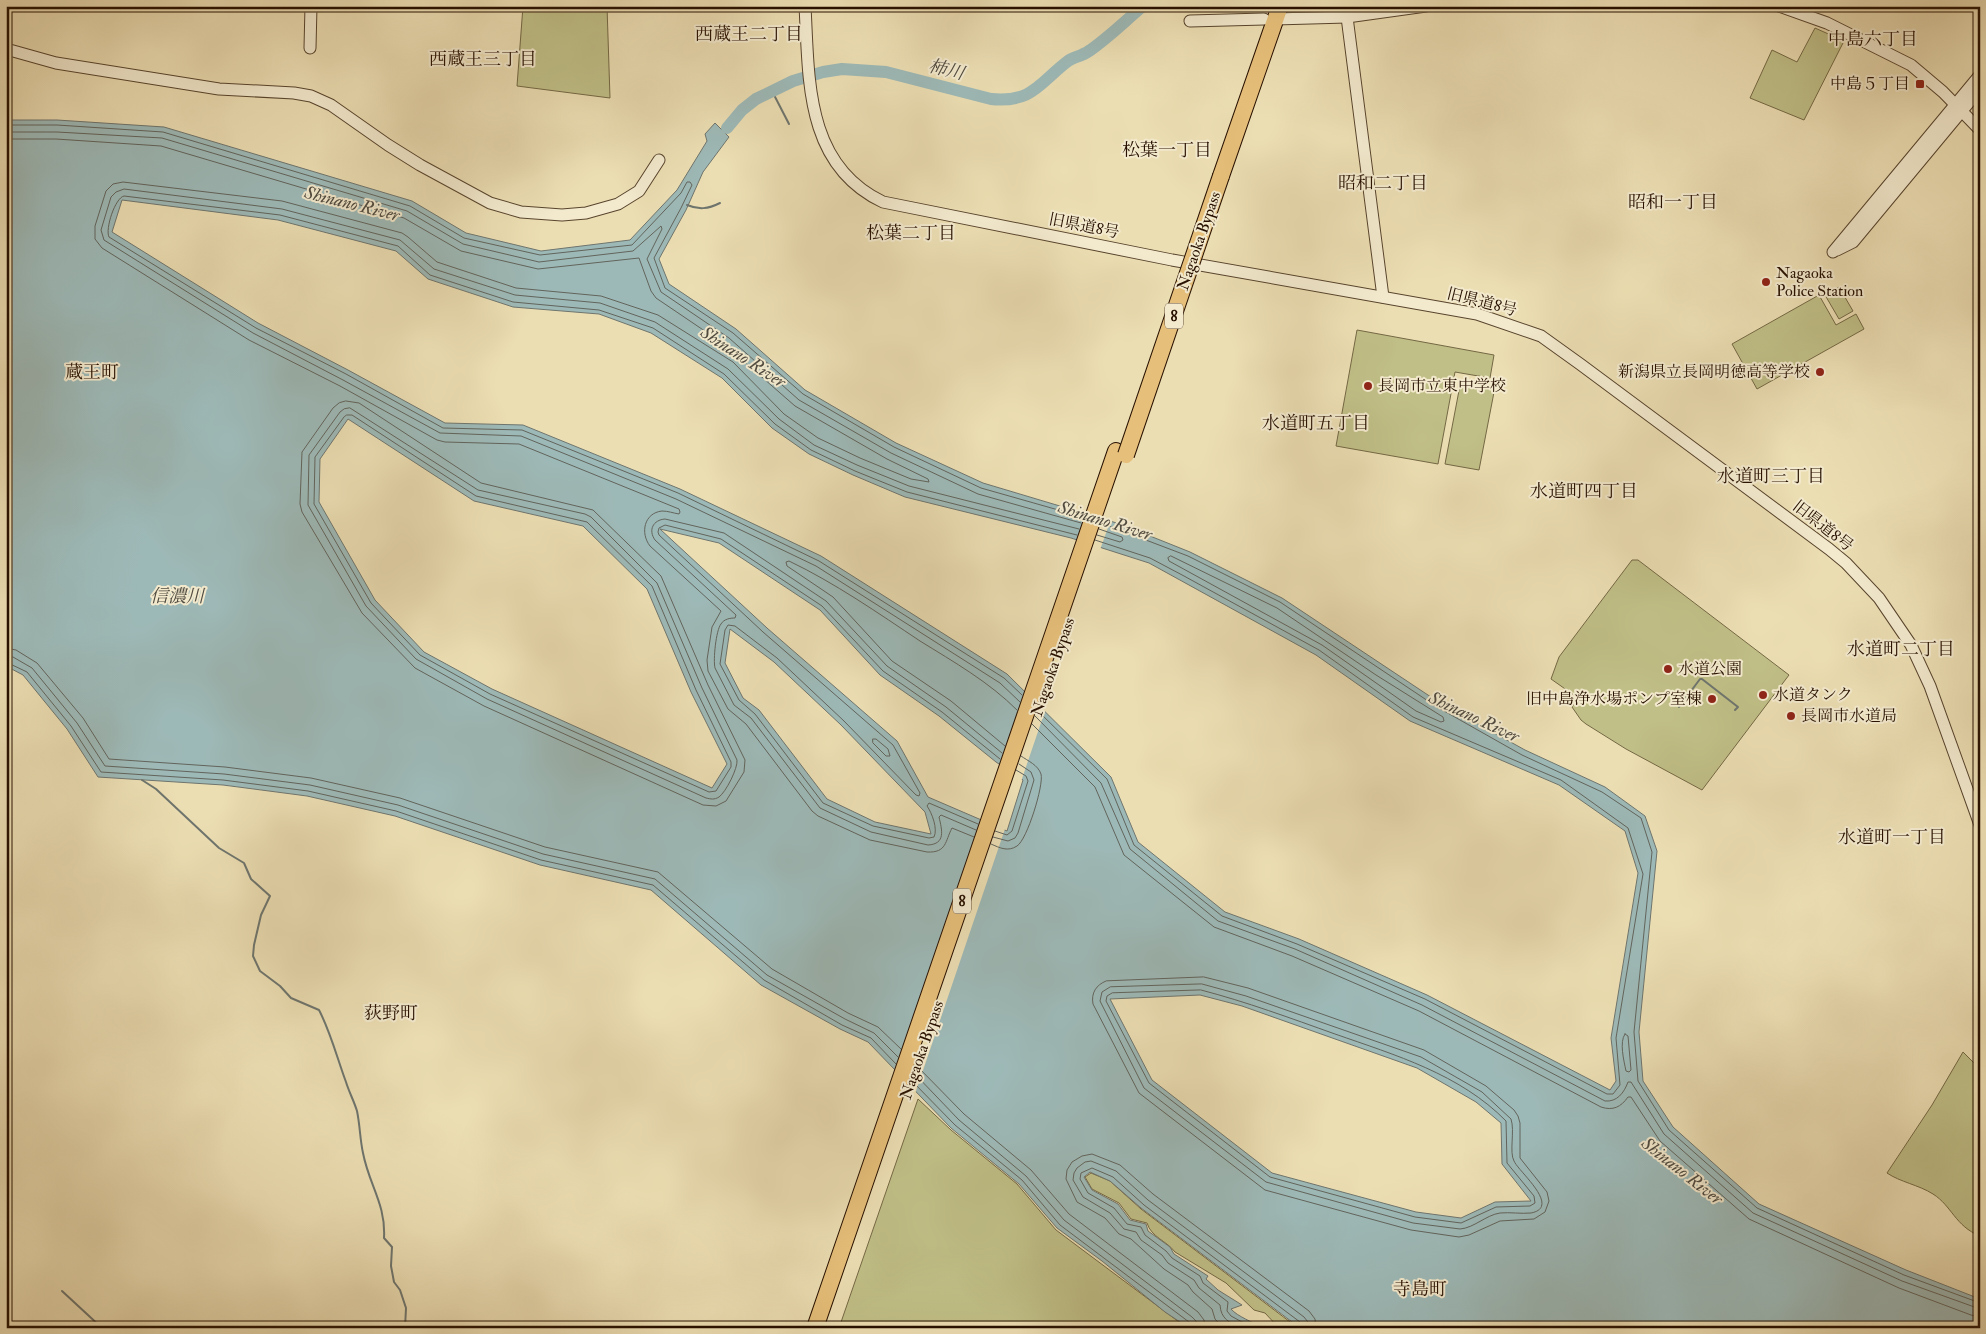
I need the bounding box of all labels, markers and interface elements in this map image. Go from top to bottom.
district label: 西蔵王二丁目 [695,23,803,46]
district label: 中島六丁目 [1828,28,1918,51]
district label: 西蔵王三丁目 [429,48,537,71]
water label: 柿川 [926,54,968,86]
place label: 中島５丁目 [1830,74,1910,94]
marker: 中島５丁目 [1914,78,1926,90]
district label: 松葉一丁目 [1122,139,1212,162]
district label: 昭和二丁目 [1338,172,1428,195]
water label: Shinano River [301,181,403,227]
street label: Nagaoka Bypass [1173,189,1226,293]
district label: 昭和一丁目 [1628,191,1718,214]
street label: 旧県道8号 [1047,209,1121,243]
district label: 松葉二丁目 [866,222,956,245]
place label: Nagaoka Police Station [1776,263,1863,301]
marker: Nagaoka Police Station [1760,276,1772,288]
street label: 旧県道8号 [1445,284,1519,320]
road number: 8 [1165,304,1183,328]
water label: Shinano River [695,320,791,394]
district label: 蔵王町 [65,361,119,384]
place label: 新潟県立長岡明徳高等学校 [1618,362,1810,382]
marker: 新潟県立長岡明徳高等学校 [1814,366,1826,378]
place label: 長岡市立東中学校 [1378,376,1506,396]
marker: 長岡市立東中学校 [1362,380,1374,392]
district label: 水道町五丁目 [1262,412,1370,435]
district label: 水道町三丁目 [1717,465,1825,488]
district label: 水道町四丁目 [1530,480,1638,503]
water label: Shinano River [1054,495,1156,547]
street label: 旧県道8号 [1789,496,1857,556]
water label: 信濃川 [150,585,206,608]
street label: Nagaoka Bypass [1027,615,1080,719]
district label: 水道町二丁目 [1847,638,1955,661]
place label: 水道公園 [1678,659,1742,679]
marker: 水道公園 [1662,663,1674,675]
place label: 水道タンク [1773,685,1853,705]
water label: Shinano River [1424,686,1524,749]
place label: 旧中島浄水場ポンプ室棟 [1526,689,1702,709]
marker: 水道タンク [1757,689,1769,701]
marker: 旧中島浄水場ポンプ室棟 [1706,693,1718,705]
place label: 長岡市水道局 [1801,706,1897,726]
marker: 長岡市水道局 [1785,710,1797,722]
district label: 水道町一丁目 [1838,826,1946,849]
road number: 8 [953,888,971,914]
street label: Nagaoka Bypass [896,998,949,1102]
district label: 荻野町 [364,1002,418,1025]
water label: Shinano River [1636,1131,1728,1211]
district label: 寺島町 [1393,1278,1447,1301]

